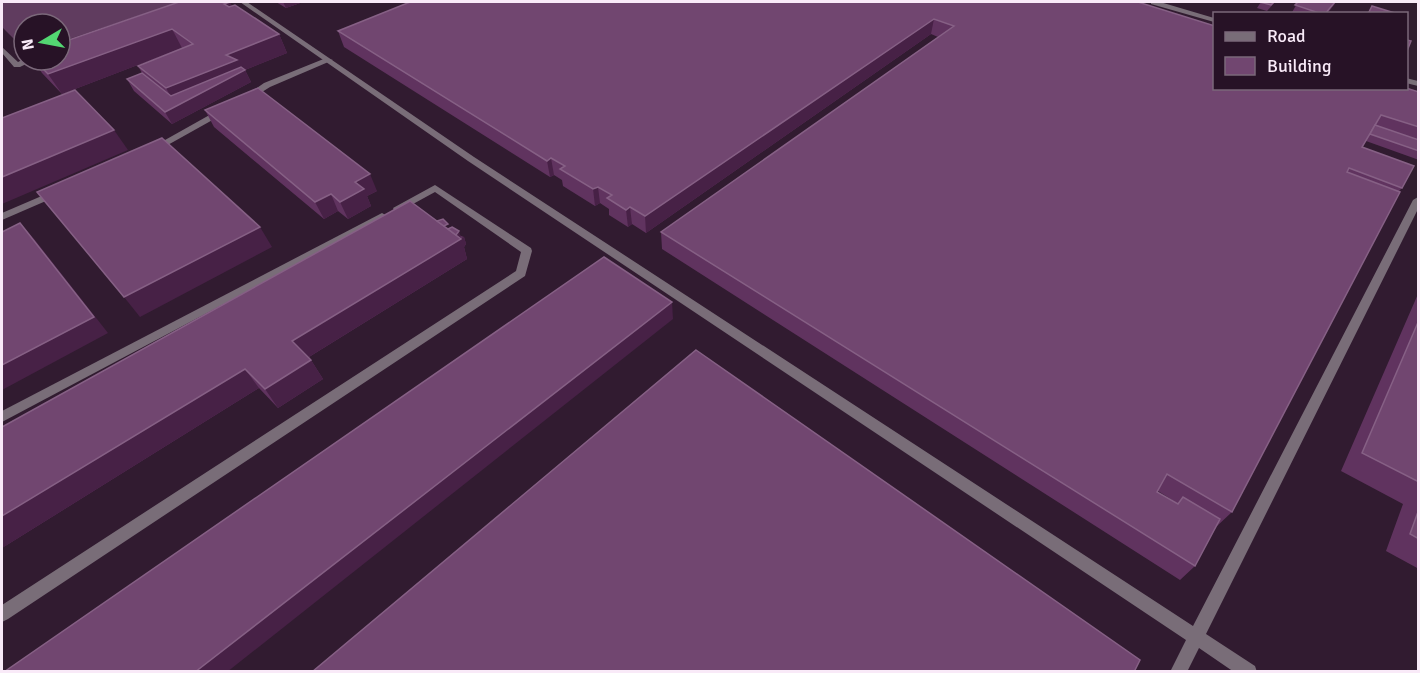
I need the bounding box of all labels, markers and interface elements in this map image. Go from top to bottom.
north arrow [12,12,72,72]
legend [1213,12,1408,90]
text: Road [1267,25,1306,47]
text: N [17,37,39,52]
text: Building [1267,55,1331,77]

